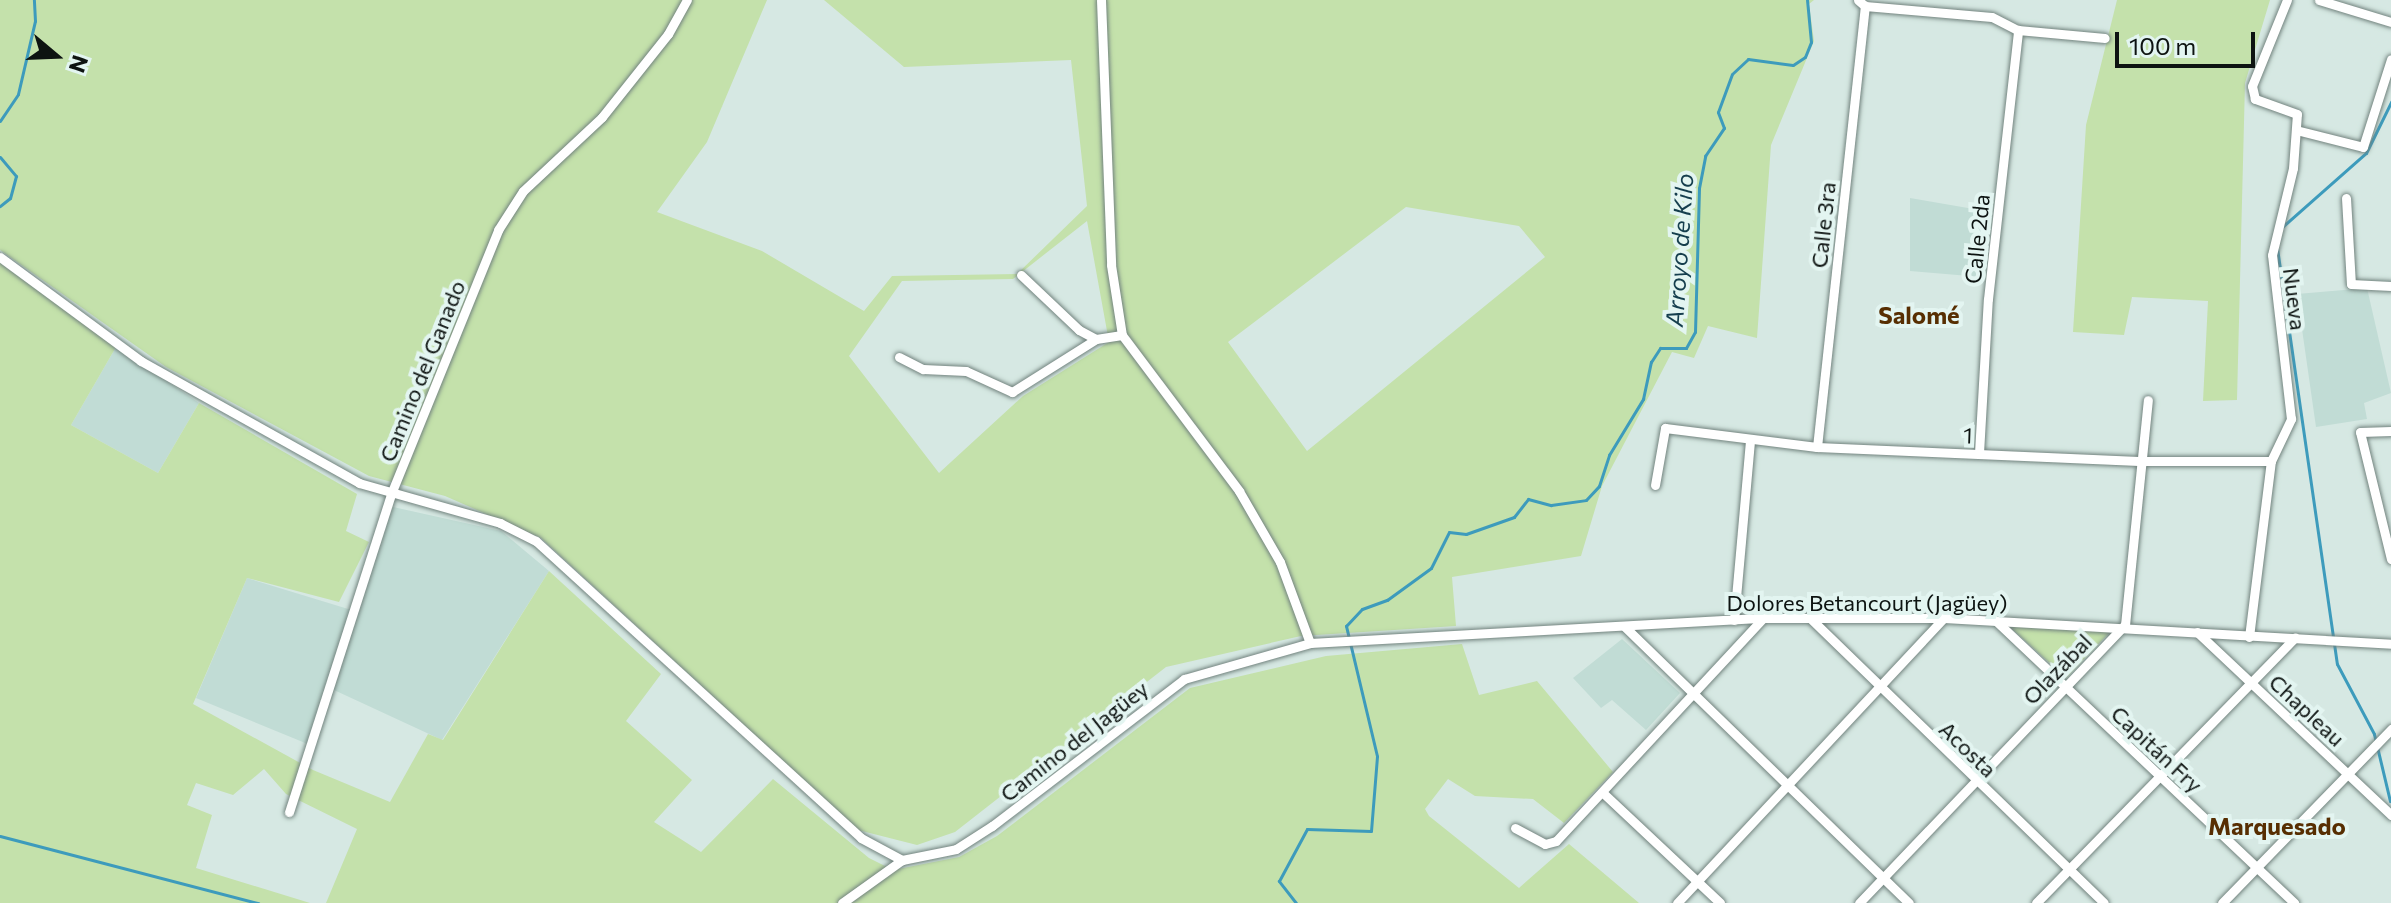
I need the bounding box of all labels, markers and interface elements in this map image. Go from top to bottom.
north arrow [16,16,96,96]
scale bar [2119,16,2259,66]
text: 100 m [2129,31,2196,60]
text: N [64,52,95,76]
water label: Arroyo de Kilo [1659,172,1699,328]
street label: Calle 3ra [1805,181,1841,269]
street label: Calle 2da [1959,193,1995,285]
street label: Nueva [2278,266,2312,332]
street label: Camino del Ganado [374,277,470,465]
district label: Salomé [1878,301,1960,329]
street label: 1 [1963,422,1973,448]
street label: Dolores Betancourt (Jagüey) [1727,590,2007,616]
street label: Olazábal [2017,628,2097,710]
street label: Chapleau [2264,669,2350,751]
street label: Camino del Jagüey [995,675,1153,807]
street label: Capitán Fry [2106,700,2208,798]
street label: Acosta [1934,716,2002,782]
district label: Marquesado [2208,812,2346,840]

